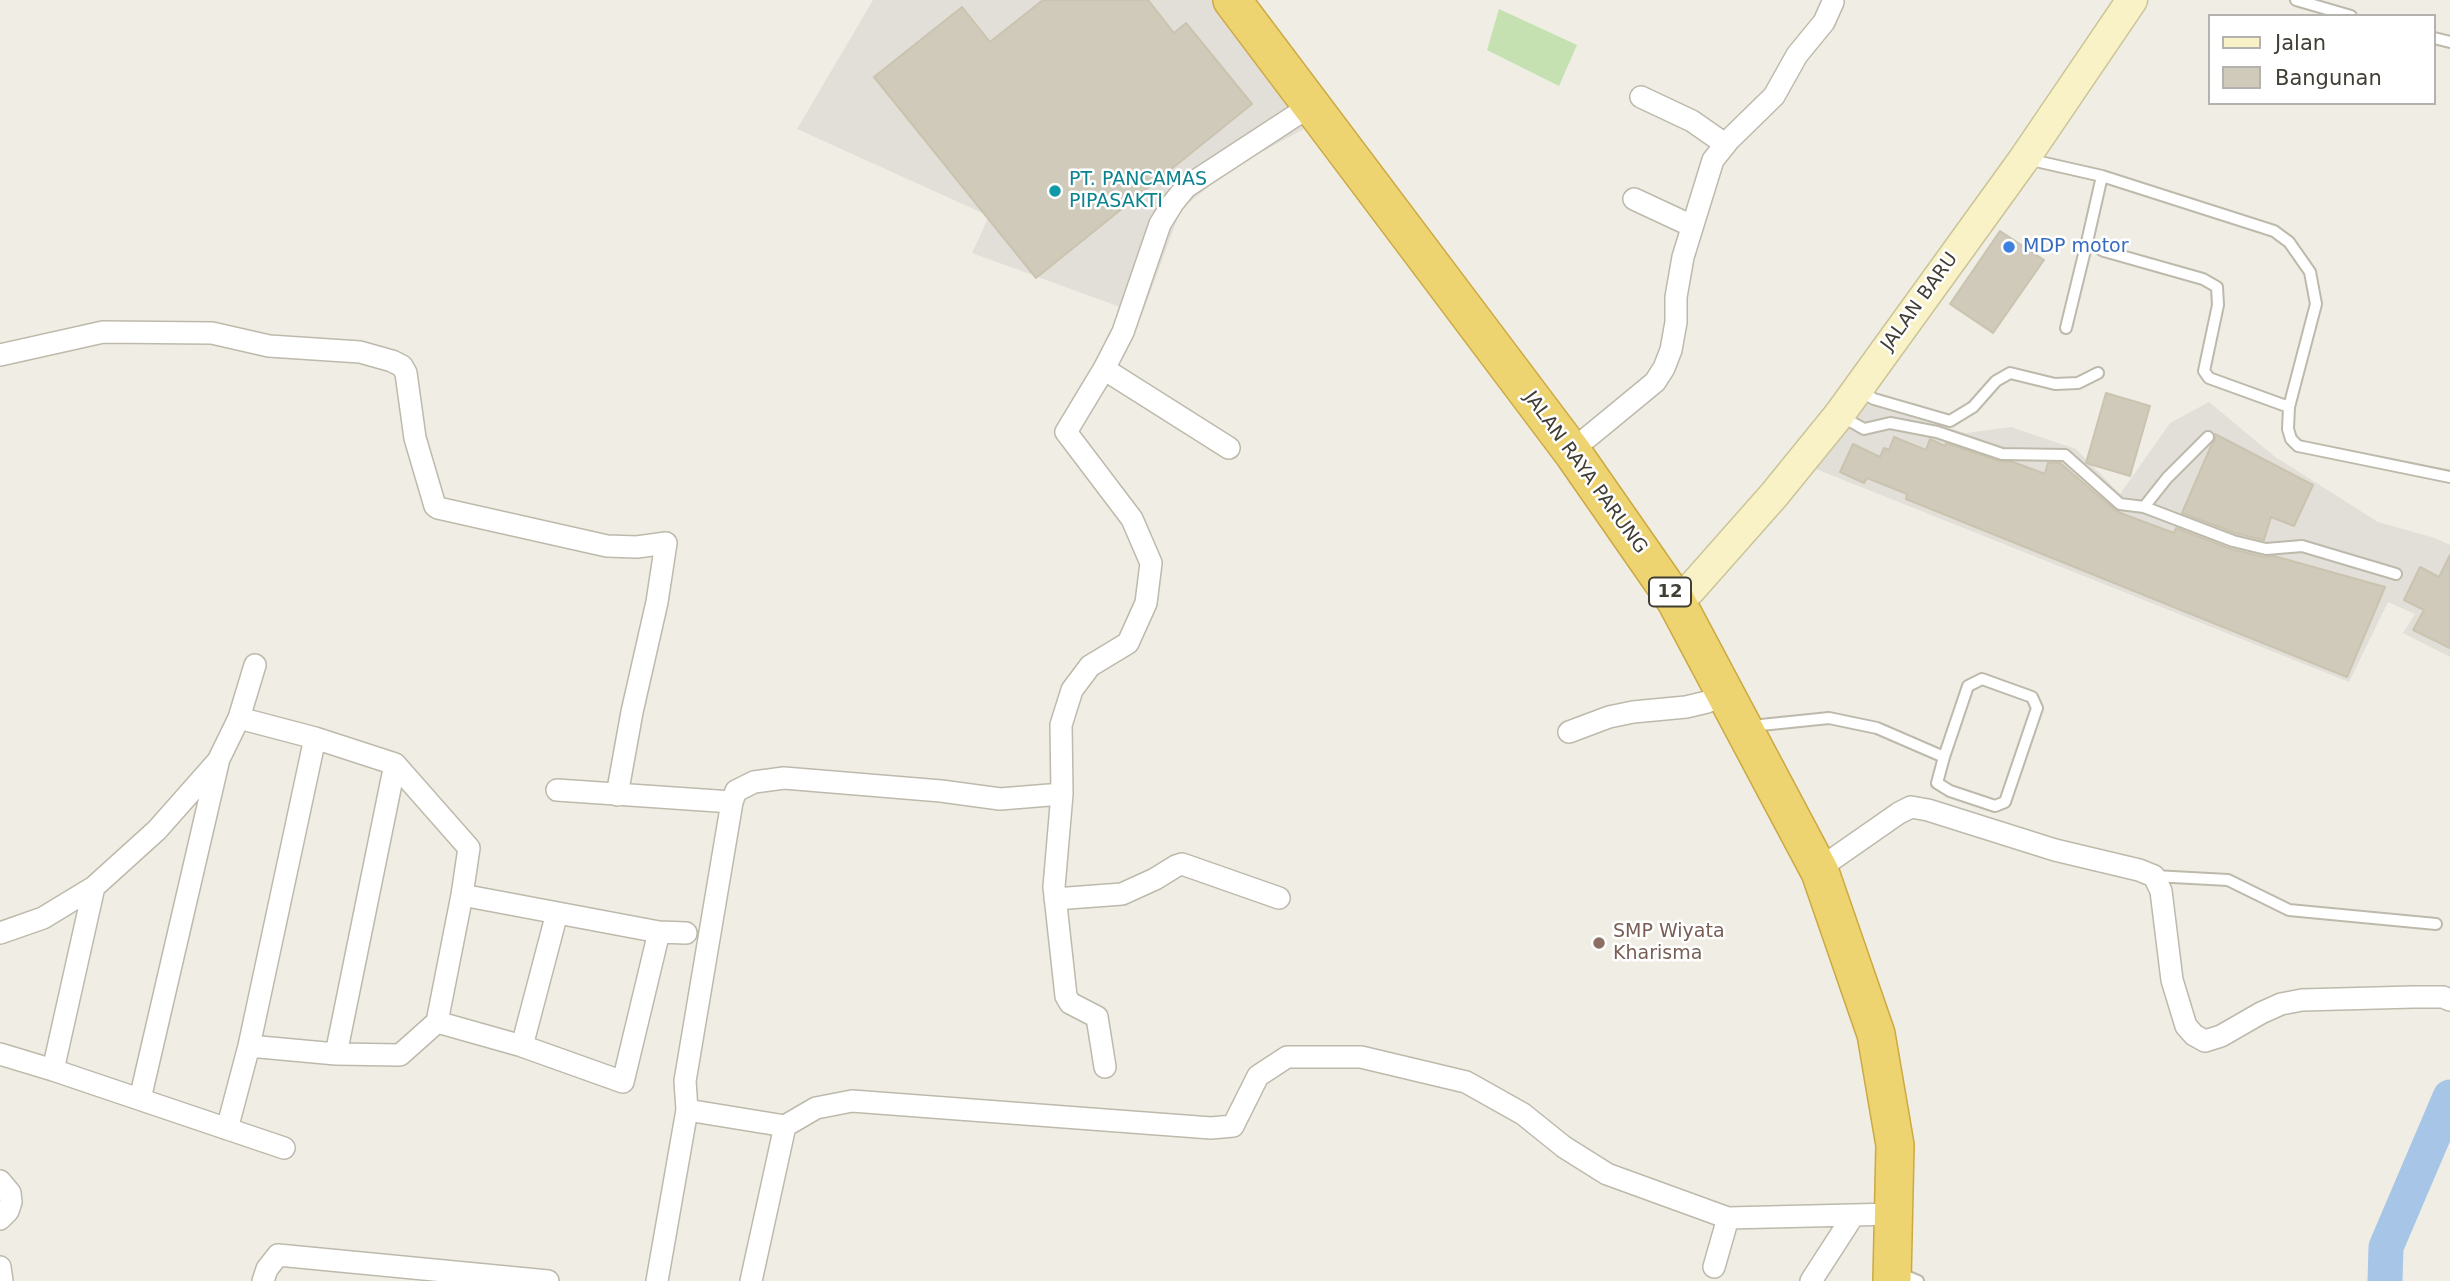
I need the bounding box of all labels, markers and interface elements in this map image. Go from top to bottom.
legend [2208,14,2436,105]
text: Jalan [2275,31,2326,55]
text: Bangunan [2275,66,2382,90]
place label: PT. PANCAMAS PIPASAKTI [1069,169,1207,213]
marker: PT. PANCAMAS PIPASAKTI [1047,183,1063,199]
place label: MDP motor [2023,236,2129,258]
marker: MDP motor [2001,239,2017,255]
street label: JALAN BARU [1877,249,1963,355]
street label: JALAN RAYA PARUNG [1518,387,1652,559]
road number: 12 [1649,578,1691,606]
place label: SMP Wiyata Kharisma [1613,921,1725,965]
marker: SMP Wiyata Kharisma [1591,935,1607,951]

